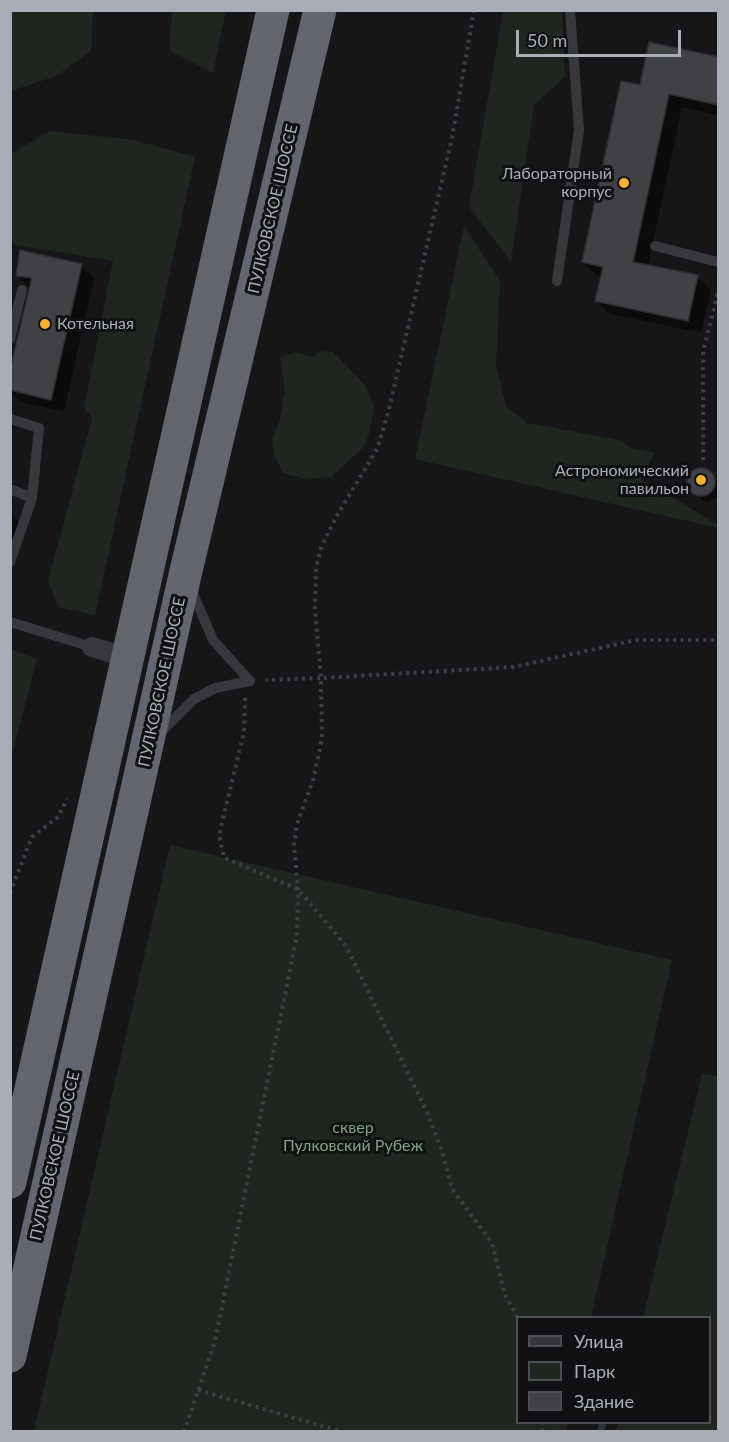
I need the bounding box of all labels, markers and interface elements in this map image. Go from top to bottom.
scale bar [519,18,684,56]
text: 50 m [527,29,567,51]
street label: ПУЛКОВСКОЕ ШОССЕ [244,122,302,296]
place label: Лабораторный корпус [502,164,612,202]
marker: Лабораторный корпус [617,176,631,190]
place label: Котельная [57,314,134,334]
marker: Котельная [38,317,52,331]
place label: Астрономический павильон [555,461,689,499]
marker: Астрономический павильон [694,473,708,487]
street label: ПУЛКОВСКОЕ ШОССЕ [135,595,189,769]
street label: ПУЛКОВСКОЕ ШОССЕ [26,1069,84,1243]
park label: сквер Пулковский Рубеж [283,1118,423,1156]
legend [516,1316,711,1424]
text: Улица [574,1330,624,1352]
text: Парк [574,1360,615,1382]
text: Здание [574,1390,634,1412]

